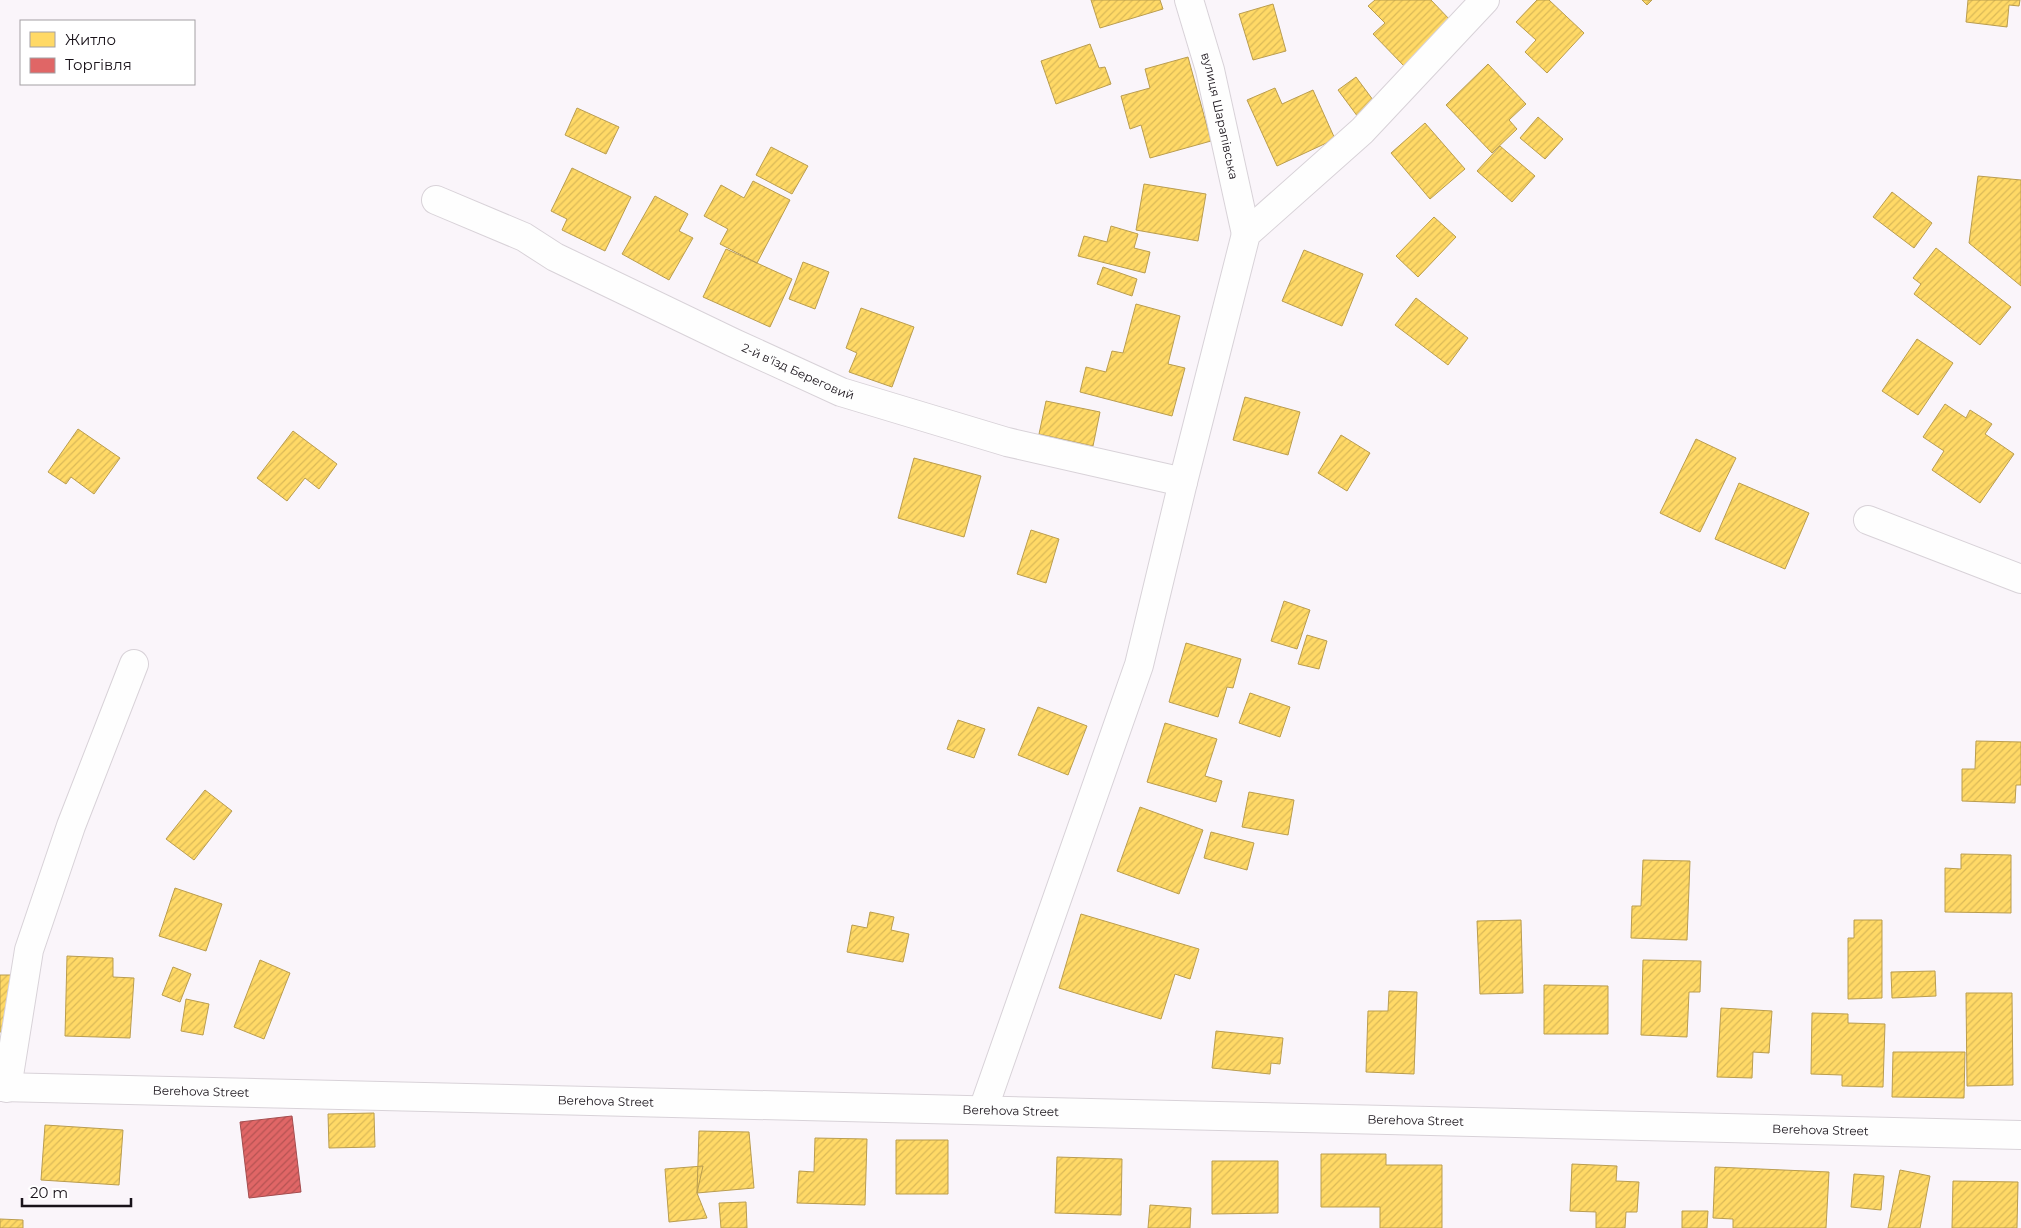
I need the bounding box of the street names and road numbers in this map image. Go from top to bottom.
street label: вулиця Шарапівська [1198,51,1242,181]
street label: 2-й в'їзд Береговий [739,340,856,403]
street label: Berehova Street [153,1083,250,1100]
street label: Berehova Street [557,1092,654,1110]
street label: Berehova Street [962,1102,1059,1119]
street label: Berehova Street [1367,1111,1464,1129]
street label: Berehova Street [1772,1121,1869,1138]

